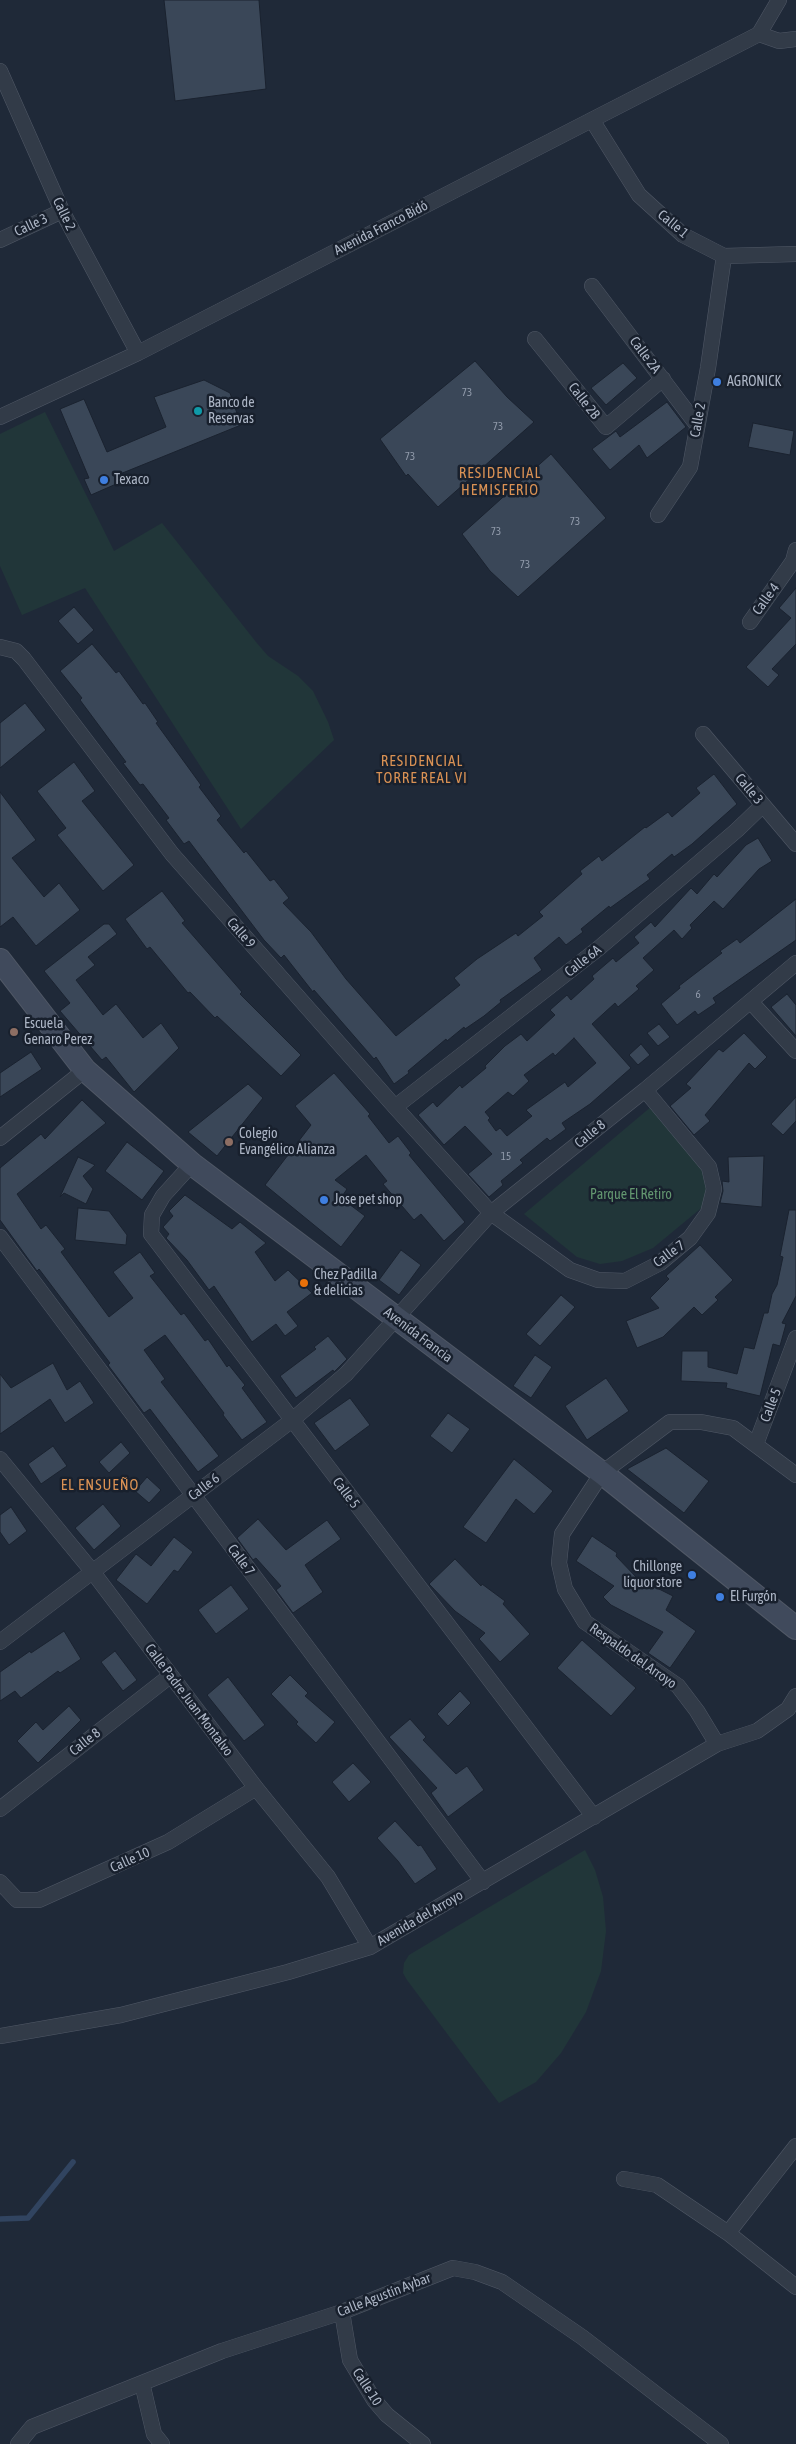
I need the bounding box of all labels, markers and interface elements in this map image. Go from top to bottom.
street label: Calle 2 [49,195,79,233]
street label: Avenida Franco Bidó [331,197,431,259]
street label: Calle 1 [654,206,692,242]
street label: Calle 3 [12,210,50,240]
street label: Calle 2A [626,333,664,377]
place label: AGRONICK [727,374,781,390]
marker: AGRONICK [711,376,723,388]
street label: Calle 2B [565,379,603,423]
house number: 73 [462,386,472,400]
place label: Banco de Reservas [208,395,255,428]
street label: Calle 2 [687,401,709,439]
marker: Banco de Reservas [192,405,204,417]
house number: 73 [493,420,503,434]
house number: 73 [405,450,415,464]
district label: RESIDENCIAL HEMISFERIO [457,464,543,499]
place label: Texaco [114,472,149,488]
marker: Texaco [98,474,110,486]
house number: 73 [570,515,580,529]
house number: 73 [491,525,501,539]
house number: 73 [520,558,530,572]
street label: Calle 4 [749,580,783,618]
district label: RESIDENCIAL TORRE REAL VI [374,752,470,787]
street label: Calle 3 [731,770,767,808]
street label: Calle 9 [223,914,259,952]
street label: Calle 6A [561,942,605,980]
house number: 6 [695,988,701,1002]
place label: Escuela Genaro Perez [24,1016,92,1048]
marker: Escuela Genaro Perez [8,1026,20,1038]
street label: Calle 8 [571,1116,609,1152]
place label: Colegio Evangélico Alianza [239,1126,335,1158]
marker: Colegio Evangélico Alianza [223,1136,235,1148]
house number: 15 [501,1150,511,1164]
park label: Parque El Retiro [590,1187,672,1203]
place label: Jose pet shop [334,1192,402,1208]
marker: Jose pet shop [318,1194,330,1206]
street label: Calle 7 [650,1237,688,1271]
place label: Chez Padilla & delicias [314,1267,377,1300]
marker: Chez Padilla & delicias [298,1277,310,1289]
street label: Avenida Francia [380,1304,456,1366]
street label: Calle 5 [757,1386,785,1424]
street label: Calle 6 [185,1470,223,1504]
street label: Calle 5 [329,1474,363,1512]
district label: EL ENSUEÑO [59,1476,141,1494]
street label: Calle 7 [224,1541,258,1579]
place label: Chillonge liquor store [623,1559,682,1591]
marker: Chillonge liquor store [686,1569,698,1581]
place label: El Furgón [730,1589,777,1605]
marker: El Furgón [714,1591,726,1603]
street label: Respaldo del Arroyo [586,1620,680,1692]
street label: Calle Padre Juan Montalvo [141,1641,237,1759]
street label: Calle 8 [66,1725,104,1759]
street label: Calle 10 [108,1844,152,1876]
street label: Avenida del Arroyo [374,1887,466,1949]
street label: Calle Agustín Aybar [335,2269,433,2321]
street label: Calle 10 [349,2365,385,2409]

